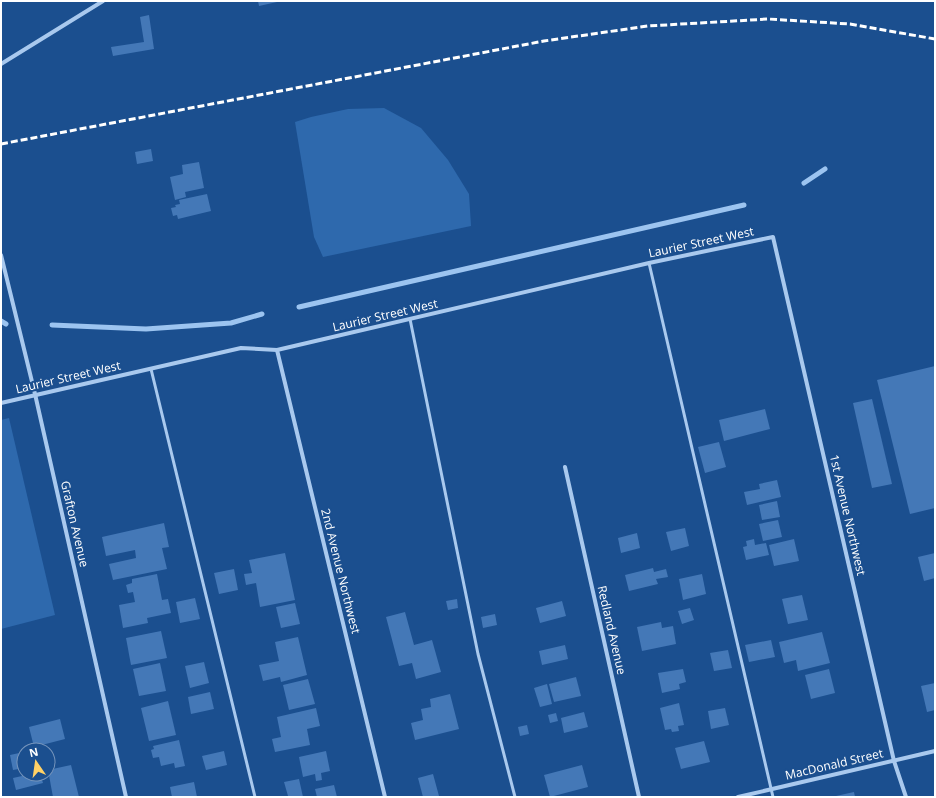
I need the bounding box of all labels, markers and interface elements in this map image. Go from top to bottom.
street label: Laurier Street West [647,223,755,261]
street label: Laurier Street West [331,295,439,335]
street label: Laurier Street West [14,357,122,397]
street label: 1st Avenue Northwest [826,453,870,577]
street label: Grafton Avenue [57,479,93,569]
street label: 2nd Avenue Northwest [317,507,365,635]
street label: Redland Avenue [594,584,631,676]
north arrow [16,742,56,782]
text: N [28,743,40,760]
street label: MacDonald Street [783,744,885,784]

